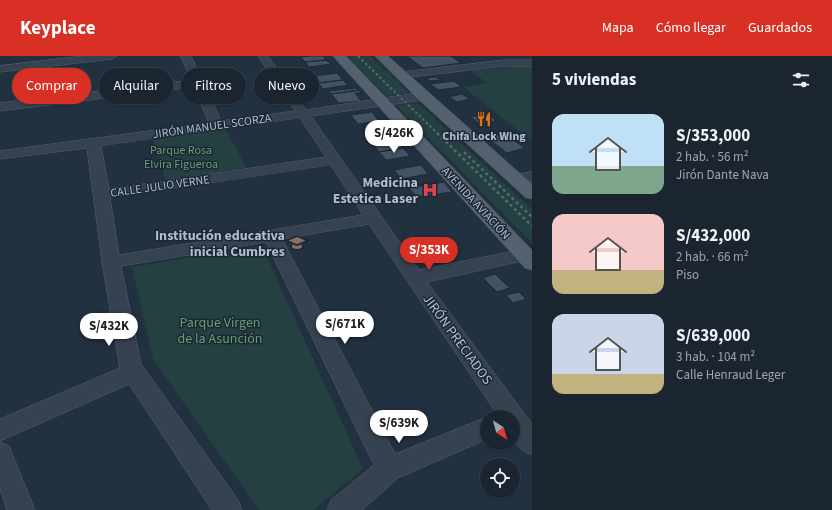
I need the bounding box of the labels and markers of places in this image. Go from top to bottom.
restaurant icon: Chifa Lock Wing [475,110,493,128]
pin: S/426K [361,120,427,154]
place label: Chifa Lock Wing [442,128,526,145]
place label: Medicina Estetica Laser [333,173,418,209]
hospital icon: Medicina Estetica Laser [421,181,439,199]
place label: Institución educativa inicial Cumbres [155,226,285,262]
school or university icon: Institución educativa inicial Cumbres [288,234,306,252]
pin: S/353K [396,237,462,271]
pin: S/671K [312,311,378,345]
pin: S/432K [76,313,142,347]
pin: S/639K [366,410,432,444]

